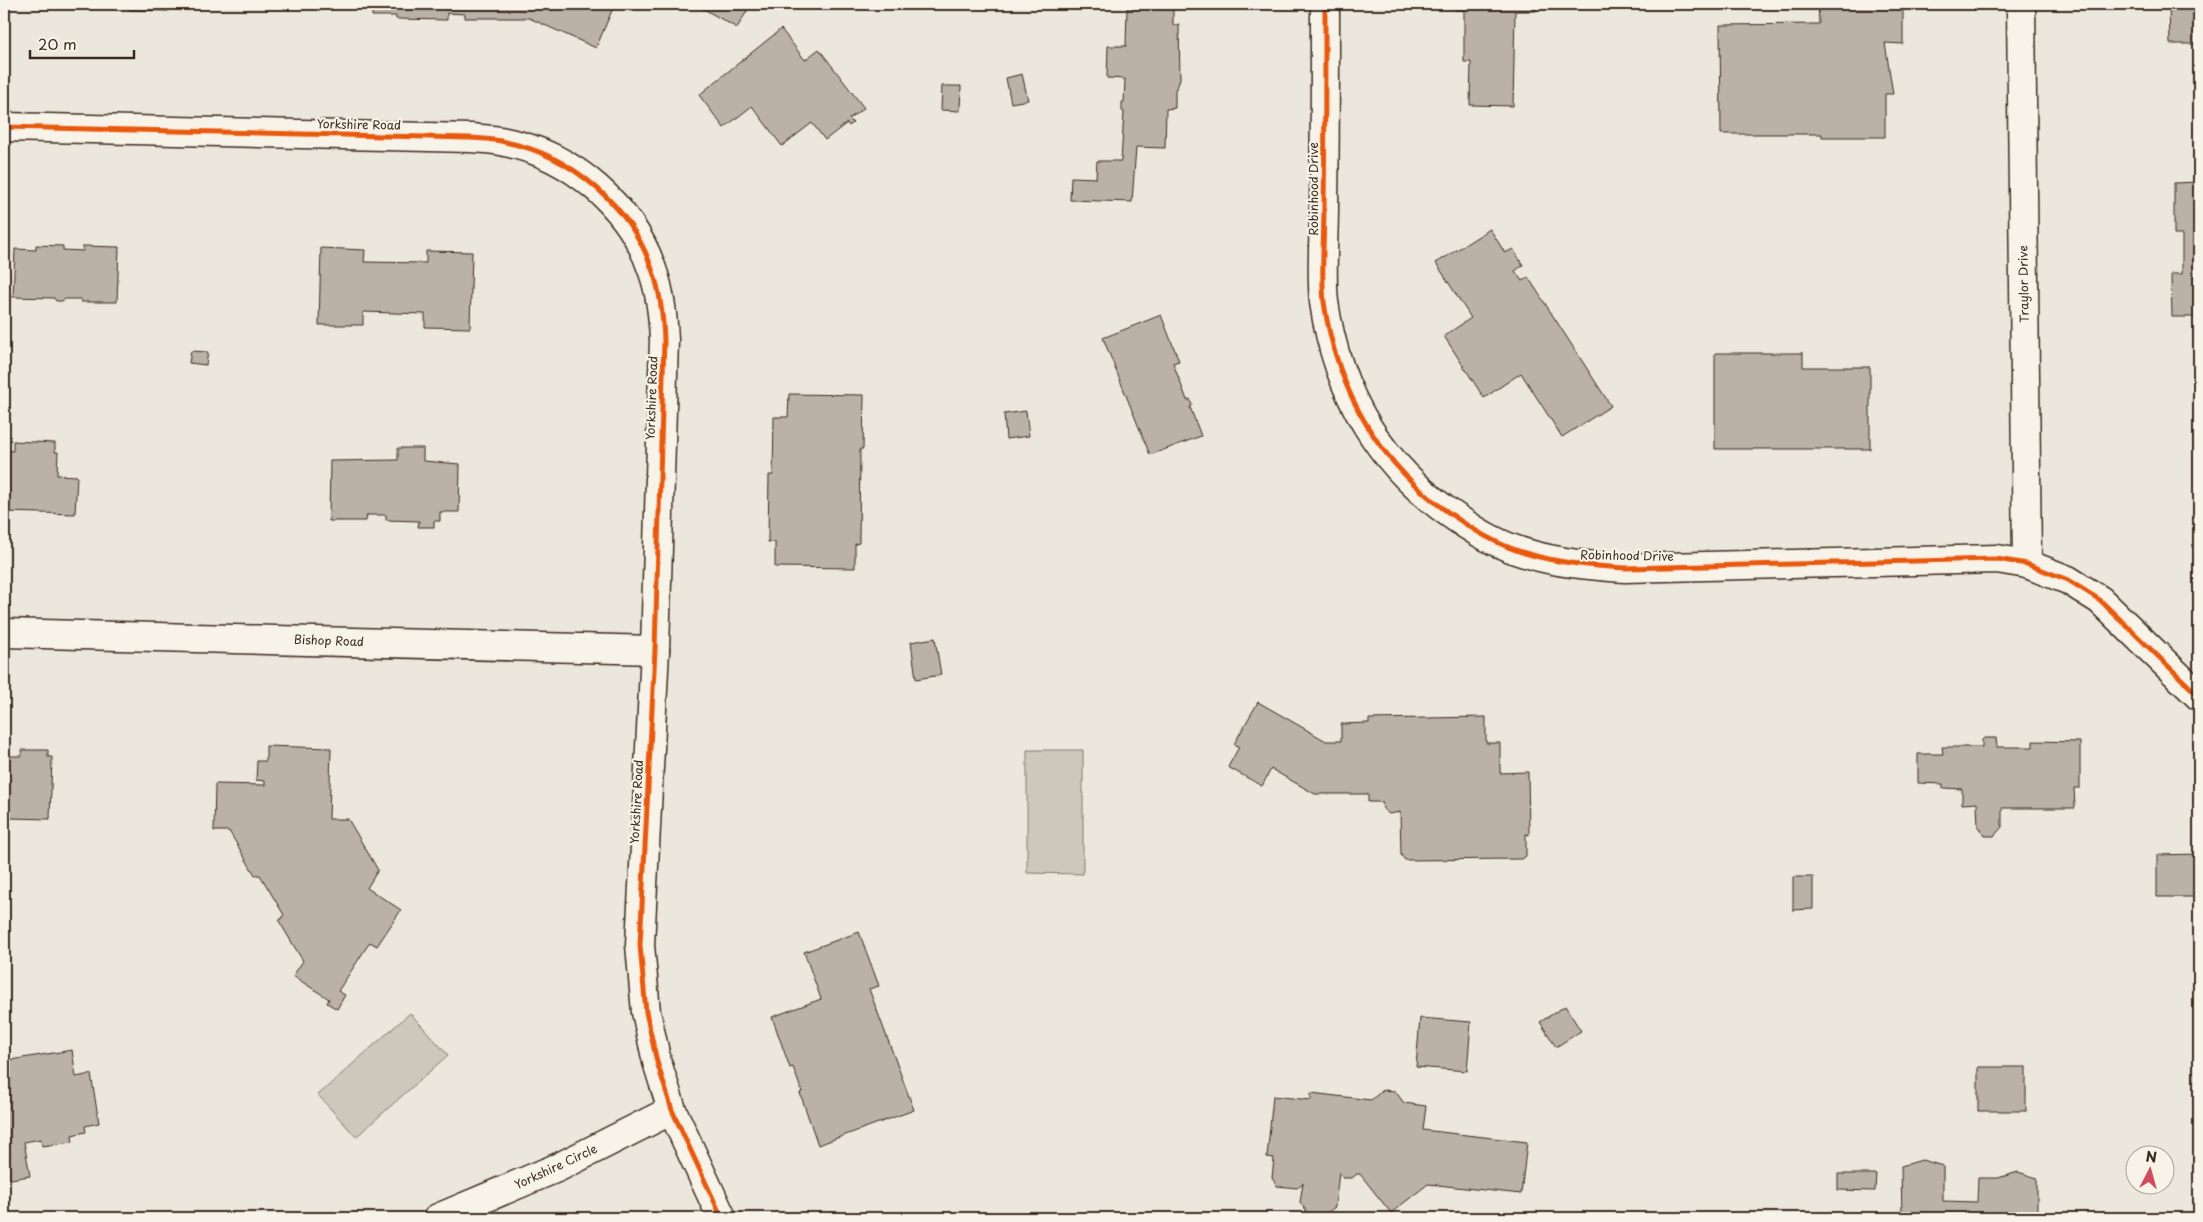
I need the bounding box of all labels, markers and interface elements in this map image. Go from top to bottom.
scale bar [30,28,134,60]
text: 20 m [38,32,77,55]
street label: Yorkshire Road [317,114,401,134]
street label: Robinhood Drive [1304,142,1322,236]
street label: Traylor Drive [2013,245,2033,323]
street label: Yorkshire Road [641,355,661,440]
street label: Robinhood Drive [1580,545,1674,565]
street label: Bishop Road [294,630,364,650]
street label: Yorkshire Road [625,759,647,845]
street label: Yorkshire Circle [511,1139,600,1193]
north arrow [2126,1144,2176,1194]
text: N [2145,1146,2158,1168]

